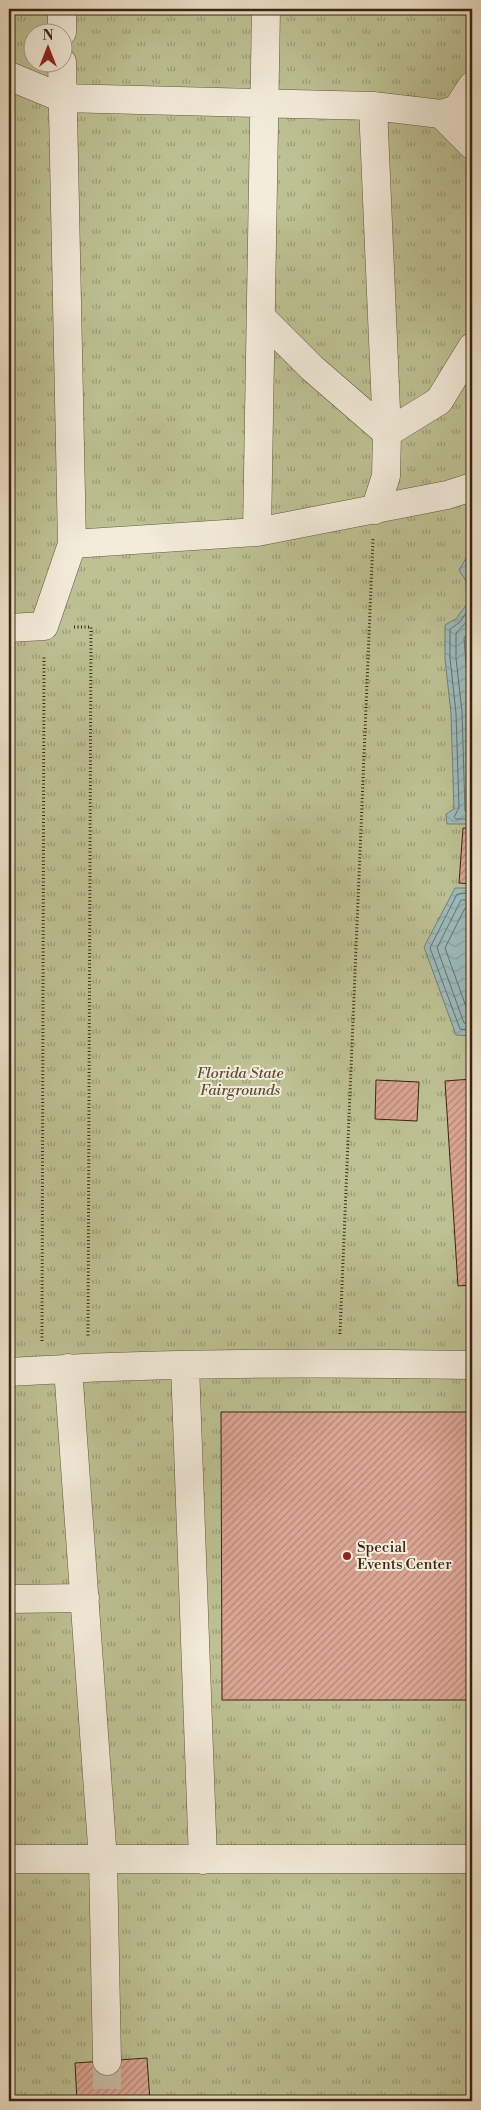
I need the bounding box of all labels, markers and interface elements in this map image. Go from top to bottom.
north arrow [22,22,72,72]
text: N [42,27,54,45]
park label: Florida State Fairgrounds [196,1064,284,1100]
place label: Special Events Center [357,1538,452,1574]
marker: Special Events Center [341,1550,353,1562]

